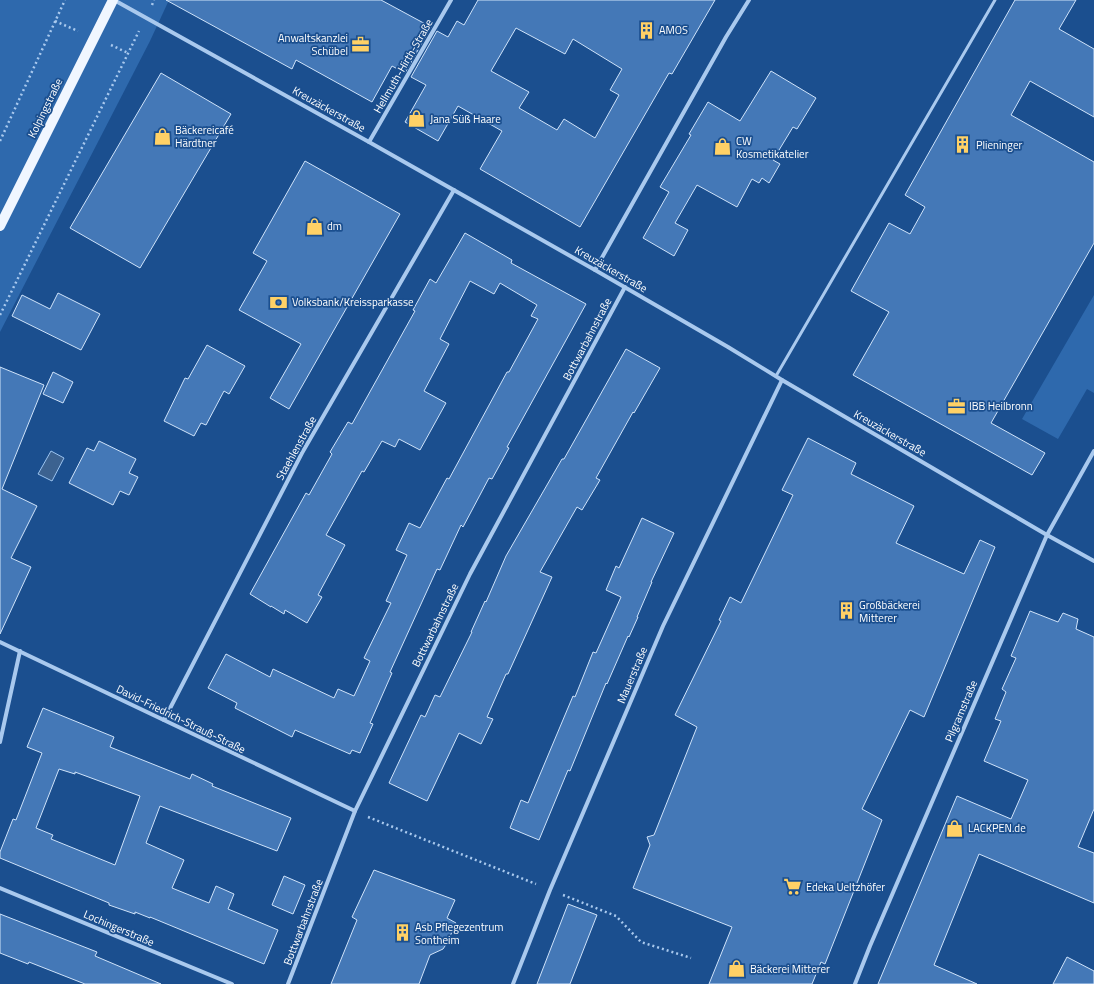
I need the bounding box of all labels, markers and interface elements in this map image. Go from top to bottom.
street label: Hellmuth-Hirth-Straße [369,16,437,116]
building icon: AMOS [636,20,656,40]
place label: AMOS [659,22,688,38]
place label: Anwaltskanzlei Schübel [278,30,348,59]
office icon: Anwaltskanzlei Schübel [351,34,371,54]
street label: Kolpingstraße [24,75,66,140]
street label: Kreuzäckerstraße [290,82,369,136]
shop icon: Jana Süß Haare [407,109,427,129]
place label: Jana Süß Haare [430,111,501,127]
place label: Bäckereicafé Härdtner [175,122,234,151]
shop icon: Bäckereicafé Härdtner [152,126,172,146]
place label: CW Kosmetikatelier [736,133,809,162]
building icon: Plieninger [953,135,973,155]
shop icon: CW Kosmetikatelier [713,137,733,157]
place label: Plieninger [976,137,1022,153]
shop icon: dm [304,216,324,236]
place label: dm [327,218,342,234]
street label: Kreuzäckerstraße [572,242,651,296]
bank icon: Volksbank/Kreissparkasse [269,292,289,312]
place label: Volksbank/Kreissparkasse [292,294,414,310]
street label: Bottwarbahnstraße [559,295,616,383]
office icon: IBB Heilbronn [946,396,966,416]
place label: IBB Heilbronn [969,398,1033,414]
street label: Kreuzäckerstraße [851,406,930,460]
street label: Staehlenstraße [272,413,320,483]
street label: Bottwarbahnstraße [408,580,462,669]
place label: Großbäckerei Mitterer [859,597,920,626]
building icon: Großbäckerei Mitterer [836,601,856,621]
street label: Mauerstraße [613,644,651,706]
street label: Pilgramstraße [941,677,981,744]
street label: David-Friedrich-Strauß-Straße [114,681,249,758]
shop icon: LACKPEN.de [945,818,965,838]
place label: LACKPEN.de [968,820,1026,836]
street label: Bottwarbahnstraße [279,876,327,967]
supermarket icon: Edeka Ueltzhöfer [783,877,803,897]
place label: Edeka Ueltzhöfer [806,879,885,895]
street label: Lochingerstraße [81,906,157,950]
place label: Asb Pflegezentrum Sontheim [415,919,503,948]
building icon: Asb Pflegezentrum Sontheim [392,923,412,943]
shop icon: Bäckerei Mitterer [727,959,747,979]
place label: Bäckerei Mitterer [750,961,830,977]

